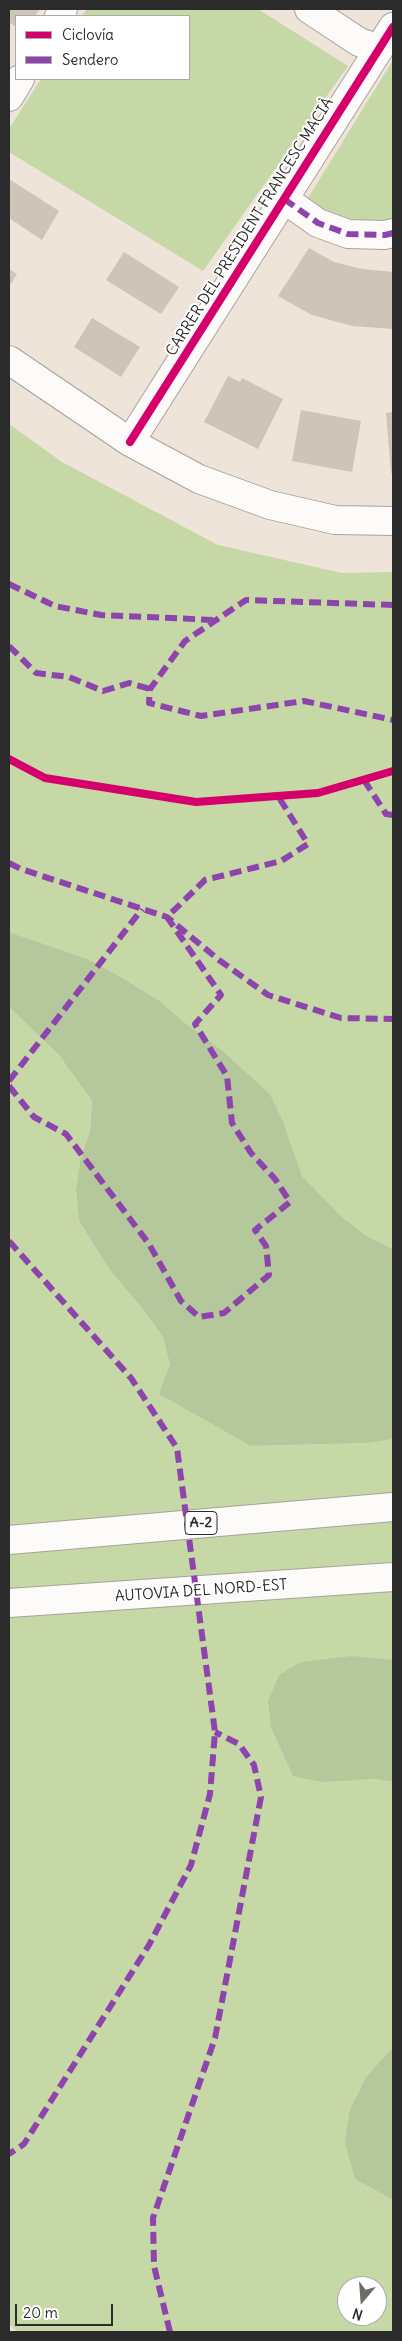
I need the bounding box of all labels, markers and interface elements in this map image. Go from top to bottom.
legend [15,15,190,80]
text: Ciclovía [62,25,114,44]
text: Sendero [62,50,118,69]
street label: CARRER DEL PRESIDENT FRANCESC MACIÀ [163,95,337,359]
road number: A-2 [185,1512,217,1535]
street label: AUTOVIA DEL NORD-EST [114,1576,288,1606]
north arrow [337,2276,387,2326]
scale bar [18,2294,115,2326]
text: 20 m [23,2303,58,2322]
text: N [350,2304,365,2324]

